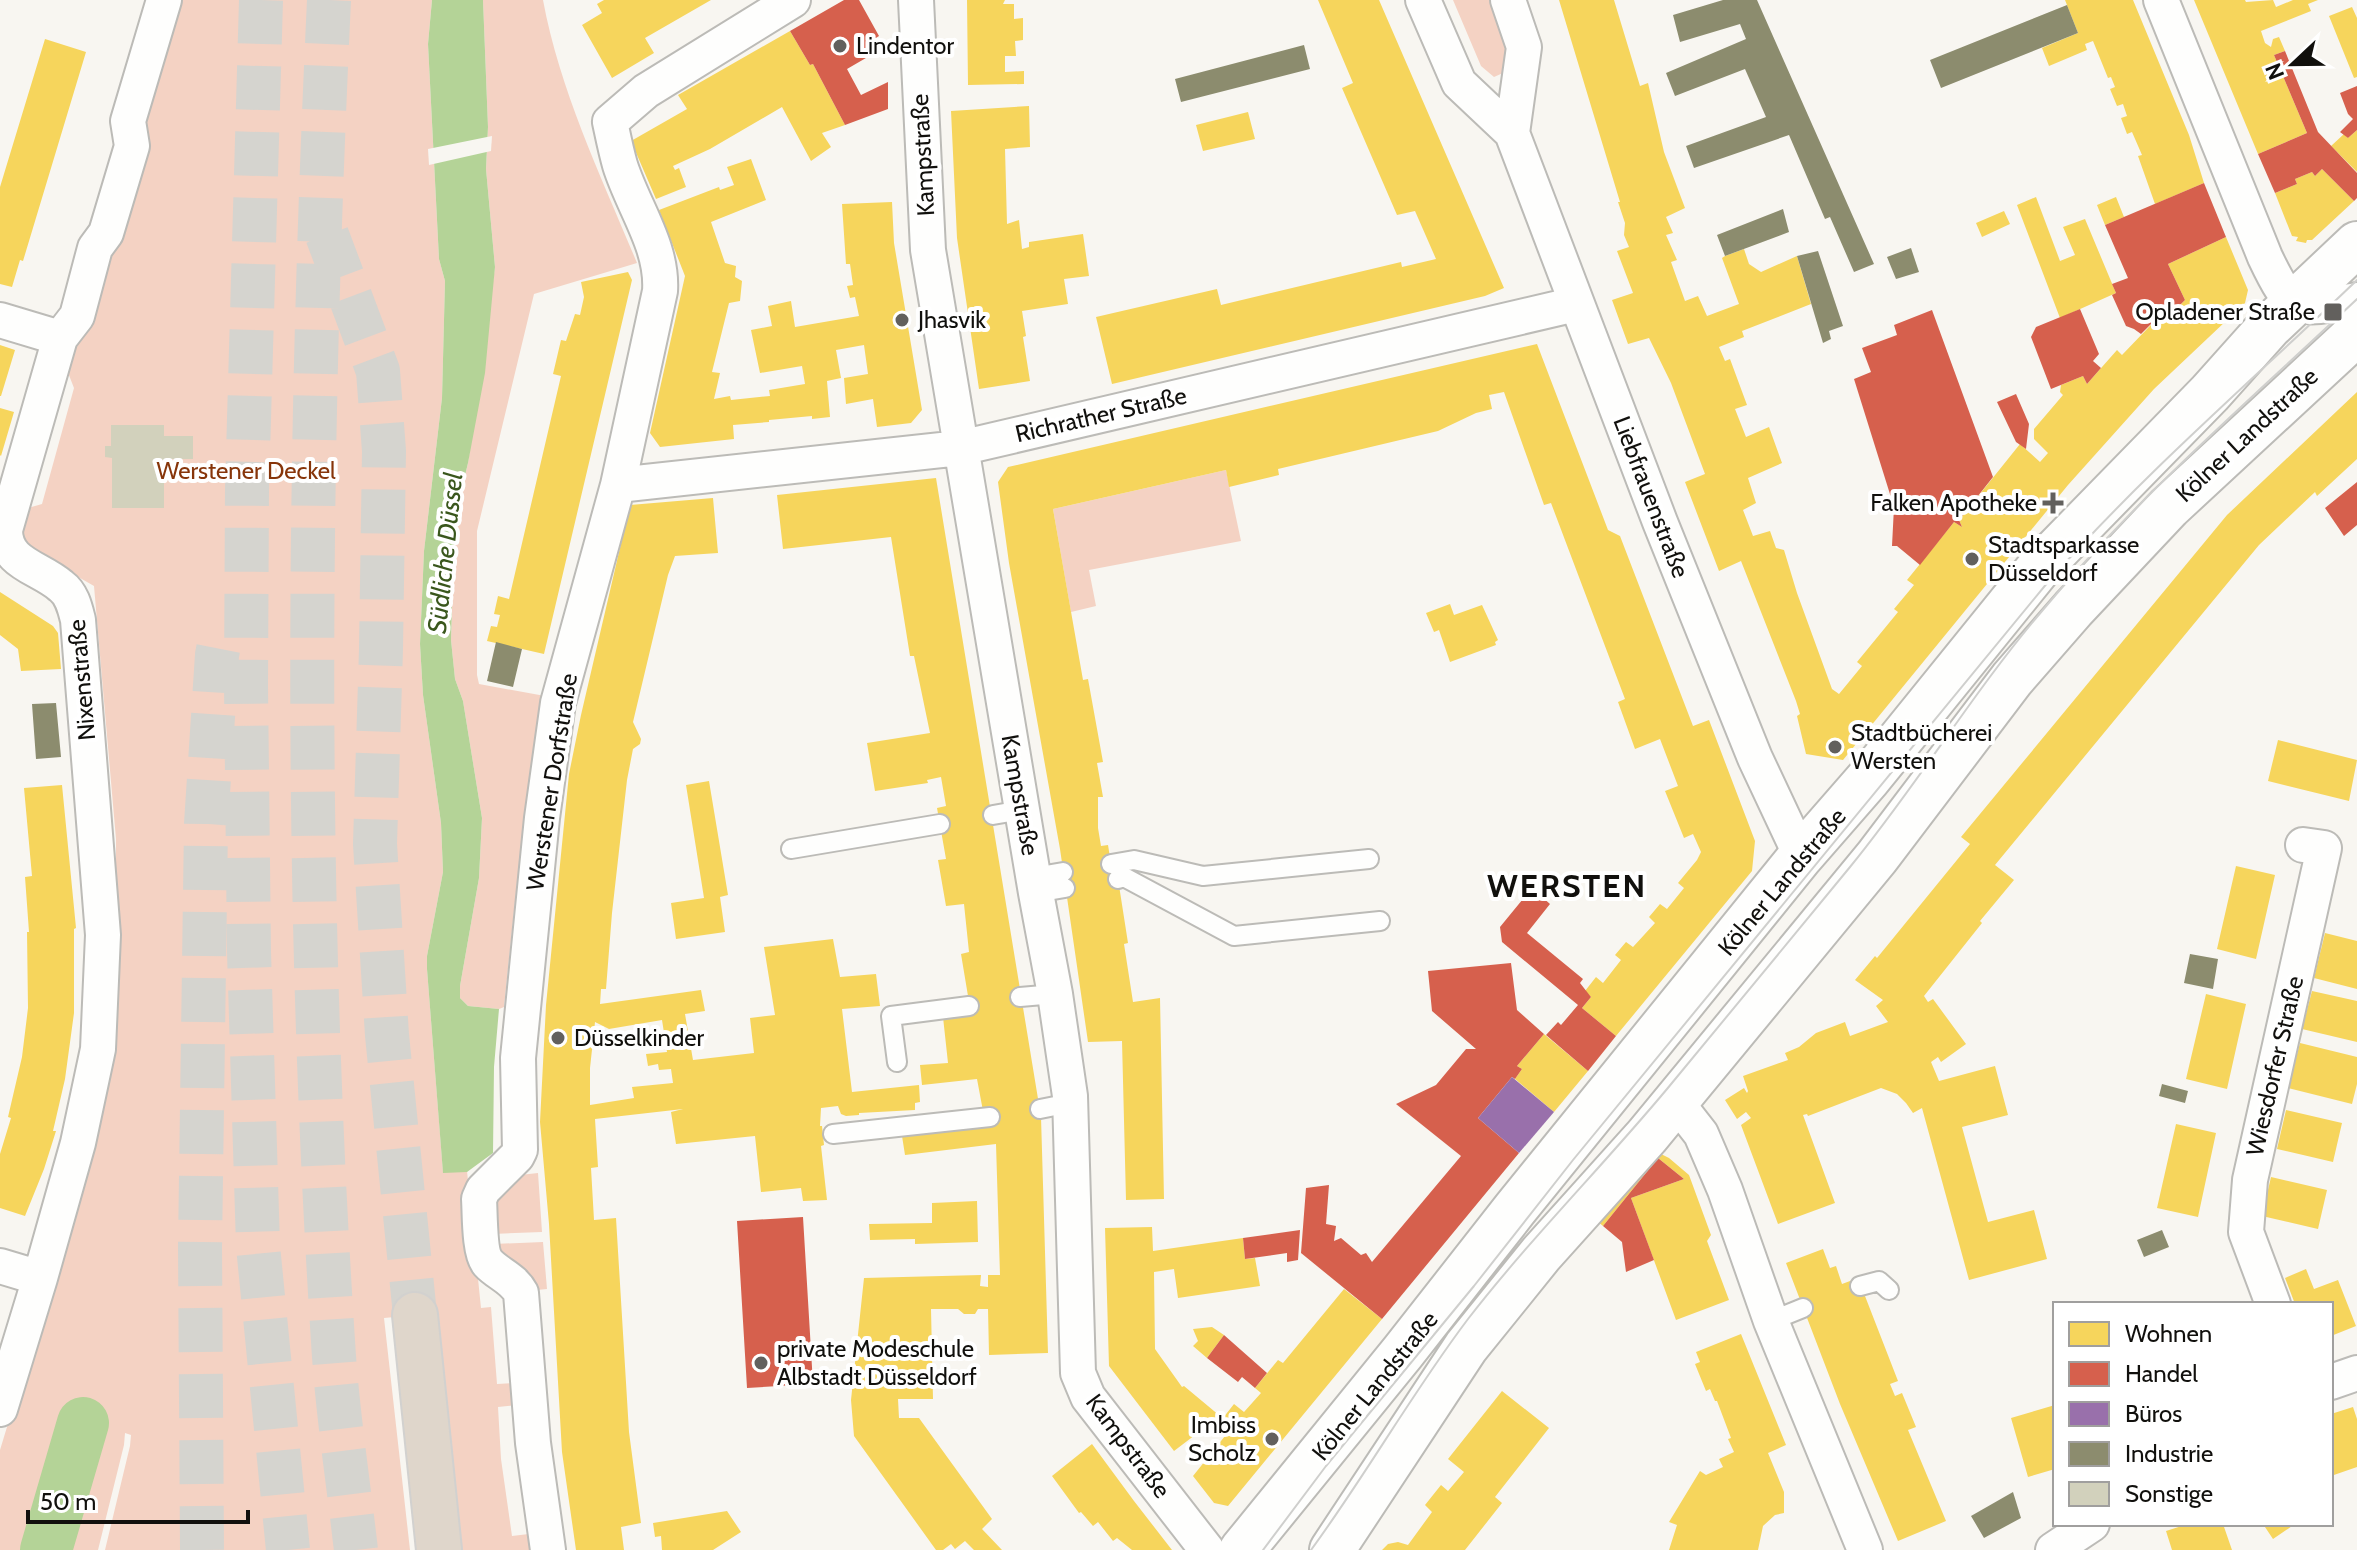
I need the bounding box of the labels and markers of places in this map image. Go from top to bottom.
place label: Lindentor [856,31,955,60]
marker: Lindentor [831,37,849,55]
place label: Opladener Straße [2135,297,2315,326]
marker: Opladener Straße [2322,301,2344,323]
place label: Jhasvik [917,305,986,334]
marker: Jhasvik [893,311,911,329]
place label: Falken Apotheke [1870,488,2037,517]
marker: Falken Apotheke [2044,494,2062,512]
place label: Stadtsparkasse Düsseldorf [1988,530,2139,587]
marker: Stadtsparkasse Düsseldorf [1963,550,1981,568]
place label: Stadtbücherei Wersten [1851,718,1992,775]
marker: Stadtbücherei Wersten [1826,738,1844,756]
place label: Düsselkinder [574,1023,705,1052]
marker: Düsselkinder [549,1029,567,1047]
place label: private Modeschule Albstadt Düsseldorf [777,1334,977,1391]
marker: private Modeschule Albstadt Düsseldorf [752,1354,770,1372]
place label: Imbiss Scholz [1188,1410,1256,1467]
marker: Imbiss Scholz [1263,1430,1281,1448]

